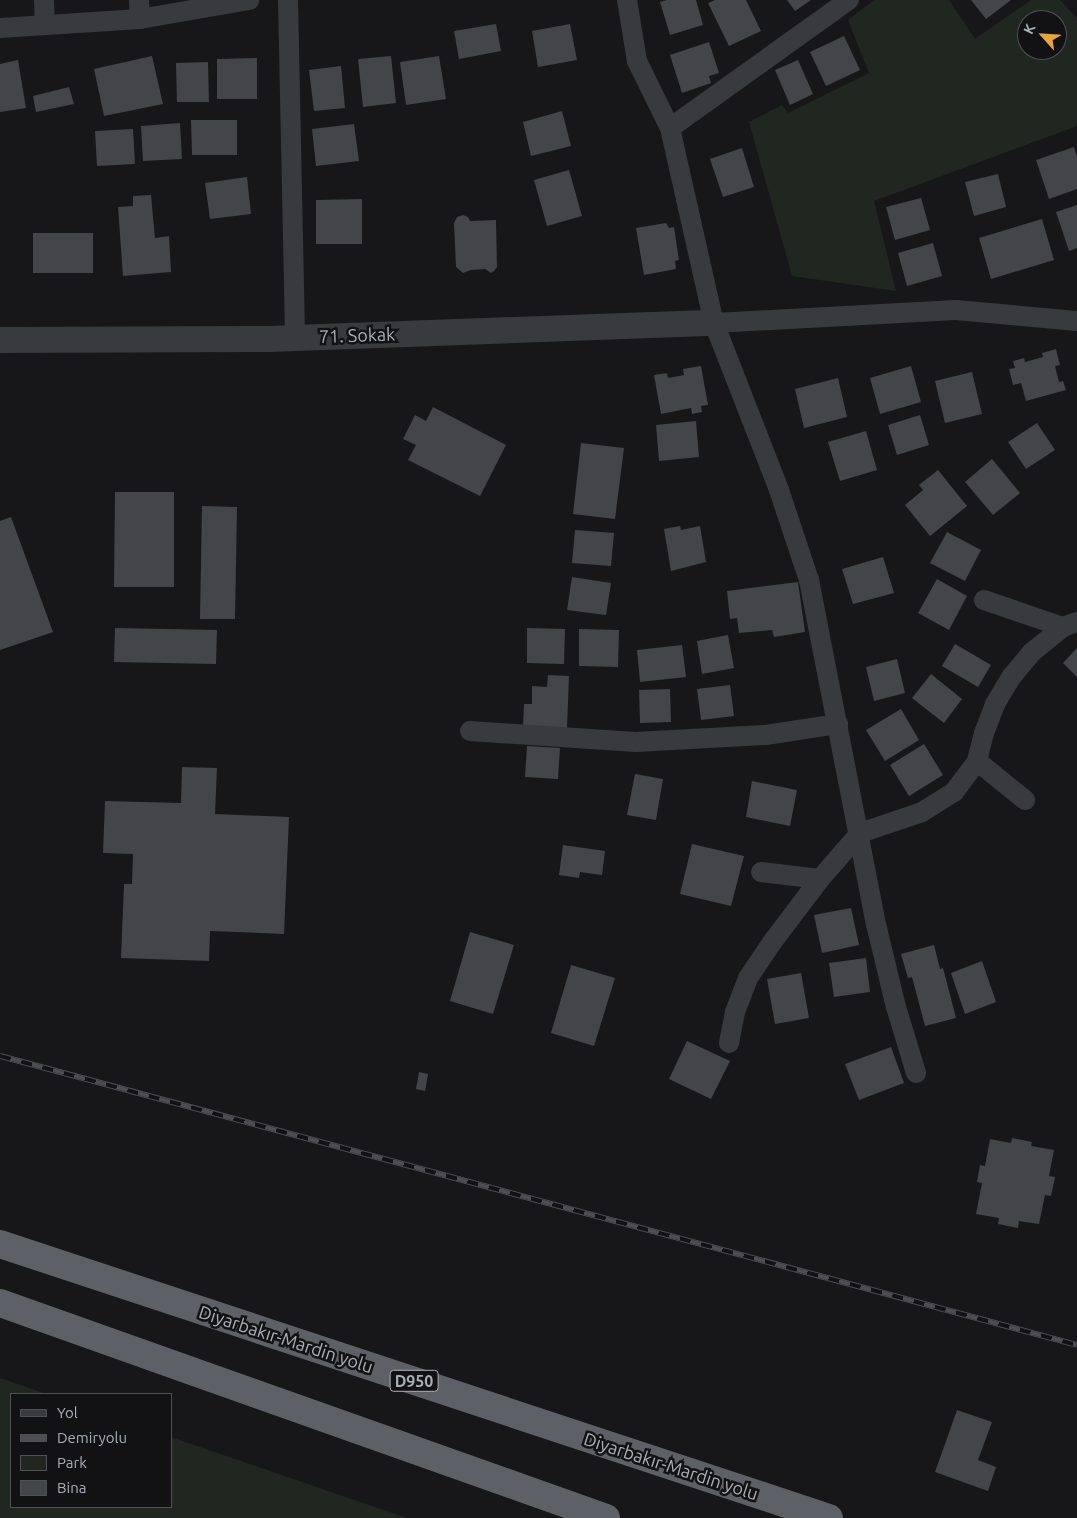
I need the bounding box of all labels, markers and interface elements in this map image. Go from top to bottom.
north arrow [1017,10,1067,60]
text: K [1020,21,1039,37]
street label: 71. Sokak [319,323,395,347]
street label: Diyarbakır-Mardin yolu [196,1301,376,1377]
road number: D950 [389,1368,439,1394]
legend [10,1393,172,1508]
text: Yol [57,1404,78,1421]
street label: Diyarbakır-Mardin yolu [581,1428,761,1504]
text: Demiryolu [57,1429,127,1446]
text: Park [57,1454,87,1471]
text: Bina [57,1479,86,1496]

